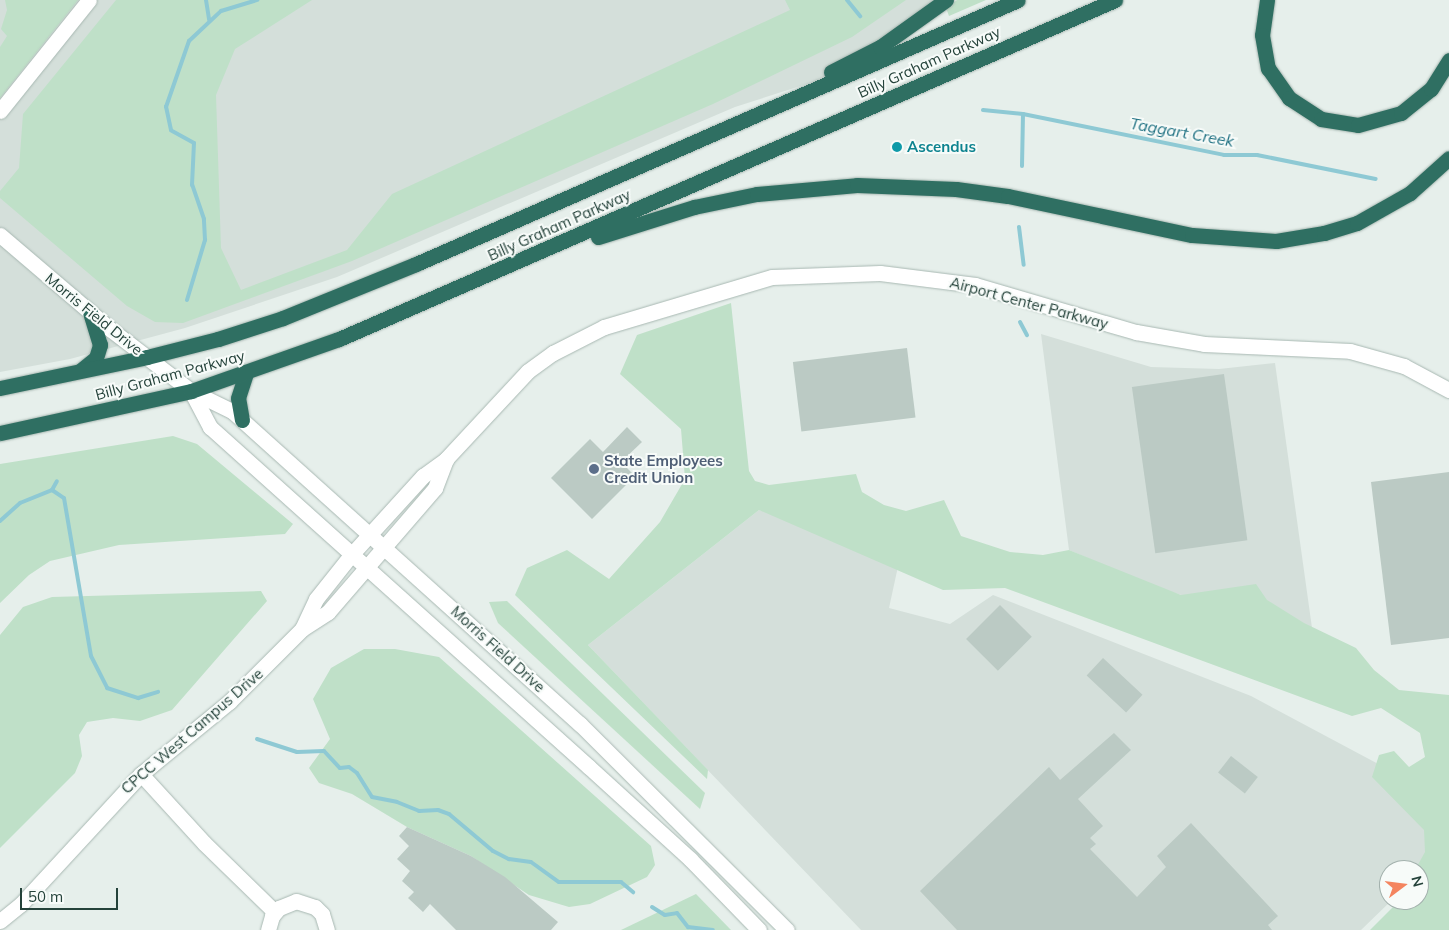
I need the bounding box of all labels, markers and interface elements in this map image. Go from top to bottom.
street label: Billy Graham Parkway [855,22,1003,102]
water label: Taggart Creek [1129,113,1235,151]
place label: Ascendus [907,138,976,156]
marker: Ascendus [891,141,903,153]
street label: Billy Graham Parkway [485,185,633,265]
street label: Morris Field Drive [42,269,146,359]
street label: Airport Center Parkway [948,273,1110,333]
street label: Billy Graham Parkway [93,346,247,404]
place label: State Employees Credit Union [604,451,723,486]
marker: State Employees Credit Union [588,463,600,475]
street label: Morris Field Drive [447,602,549,696]
street label: CPCC West Campus Drive [117,665,267,797]
north arrow [1379,860,1429,910]
text: N [1407,874,1428,889]
scale bar [22,878,120,910]
text: 50 m [28,887,63,906]

